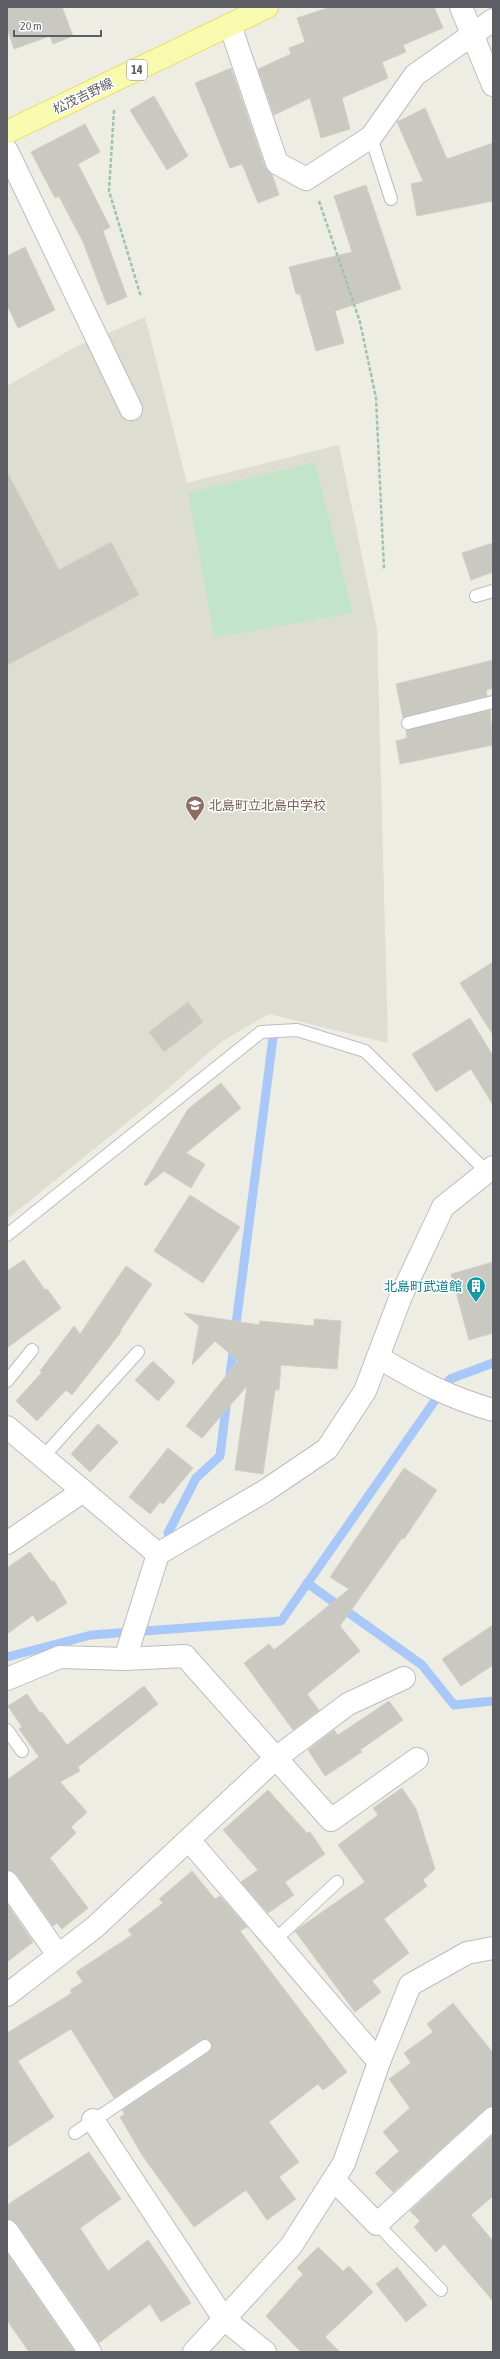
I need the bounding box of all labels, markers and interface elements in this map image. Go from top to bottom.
scale bar [14,12,101,38]
text: 20 m [20,19,42,33]
road number: 14 [127,60,147,80]
street label: 松茂吉野線 [50,75,116,117]
school or university icon: 北島町立北島中学校 [184,794,206,822]
place label: 北島町立北島中学校 [209,798,326,813]
building icon: 北島町武道館 [465,1275,487,1303]
place label: 北島町武道館 [384,1279,462,1294]

